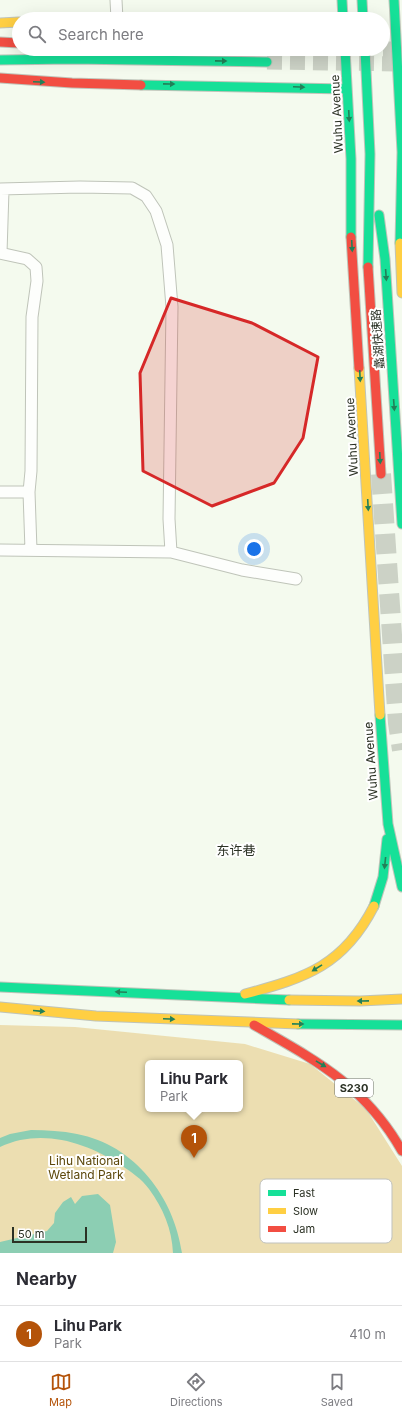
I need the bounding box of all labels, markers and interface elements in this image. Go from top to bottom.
search box [12,12,390,56]
icon: search [26,23,48,45]
text: Search here [58,25,144,44]
one-way arrow [215,58,228,64]
street label: Wuhu Avenue [327,74,346,154]
one-way arrow [33,78,45,85]
one-way arrow [163,81,175,88]
one-way arrow [293,84,306,90]
one-way arrow [345,110,352,122]
one-way arrow [349,240,356,252]
one-way arrow [383,269,390,281]
street label: 蠡湖快速路 [368,309,387,369]
one-way arrow [357,370,363,383]
street label: Wuhu Avenue [342,397,361,477]
one-way arrow [391,399,398,411]
one-way arrow [377,452,383,465]
one-way arrow [364,499,371,511]
your location [244,539,264,559]
street label: Wuhu Avenue [360,721,381,801]
district label: 东许巷 [216,842,256,858]
one-way arrow [381,857,388,869]
one-way arrow [312,964,322,972]
one-way arrow [115,988,127,995]
one-way arrow [356,998,369,1004]
one-way arrow [33,1007,45,1014]
one-way arrow [163,1016,175,1023]
one-way arrow [292,1021,304,1028]
popup [145,1060,243,1112]
one-way arrow [315,1060,327,1067]
text: Lihu Park [160,1069,228,1088]
road number: S230 [335,1079,373,1097]
text: Park [160,1088,188,1104]
pin: 1 [181,1125,207,1158]
park label: Lihu National Wetland Park [48,1153,124,1182]
legend [260,1179,392,1243]
text: Fast [293,1186,315,1200]
text: Slow [293,1204,318,1218]
text: Jam [293,1222,315,1236]
scale bar [12,1225,87,1244]
text: 50 m [18,1227,44,1241]
text: Nearby [16,1269,77,1289]
text: Lihu Park [54,1316,122,1335]
text: 1 [26,1326,32,1342]
text: 410 m [349,1326,386,1342]
text: Park [54,1335,82,1351]
tab: Map [49,1371,72,1409]
tab: Directions [170,1371,223,1409]
tab: Saved [321,1371,353,1409]

